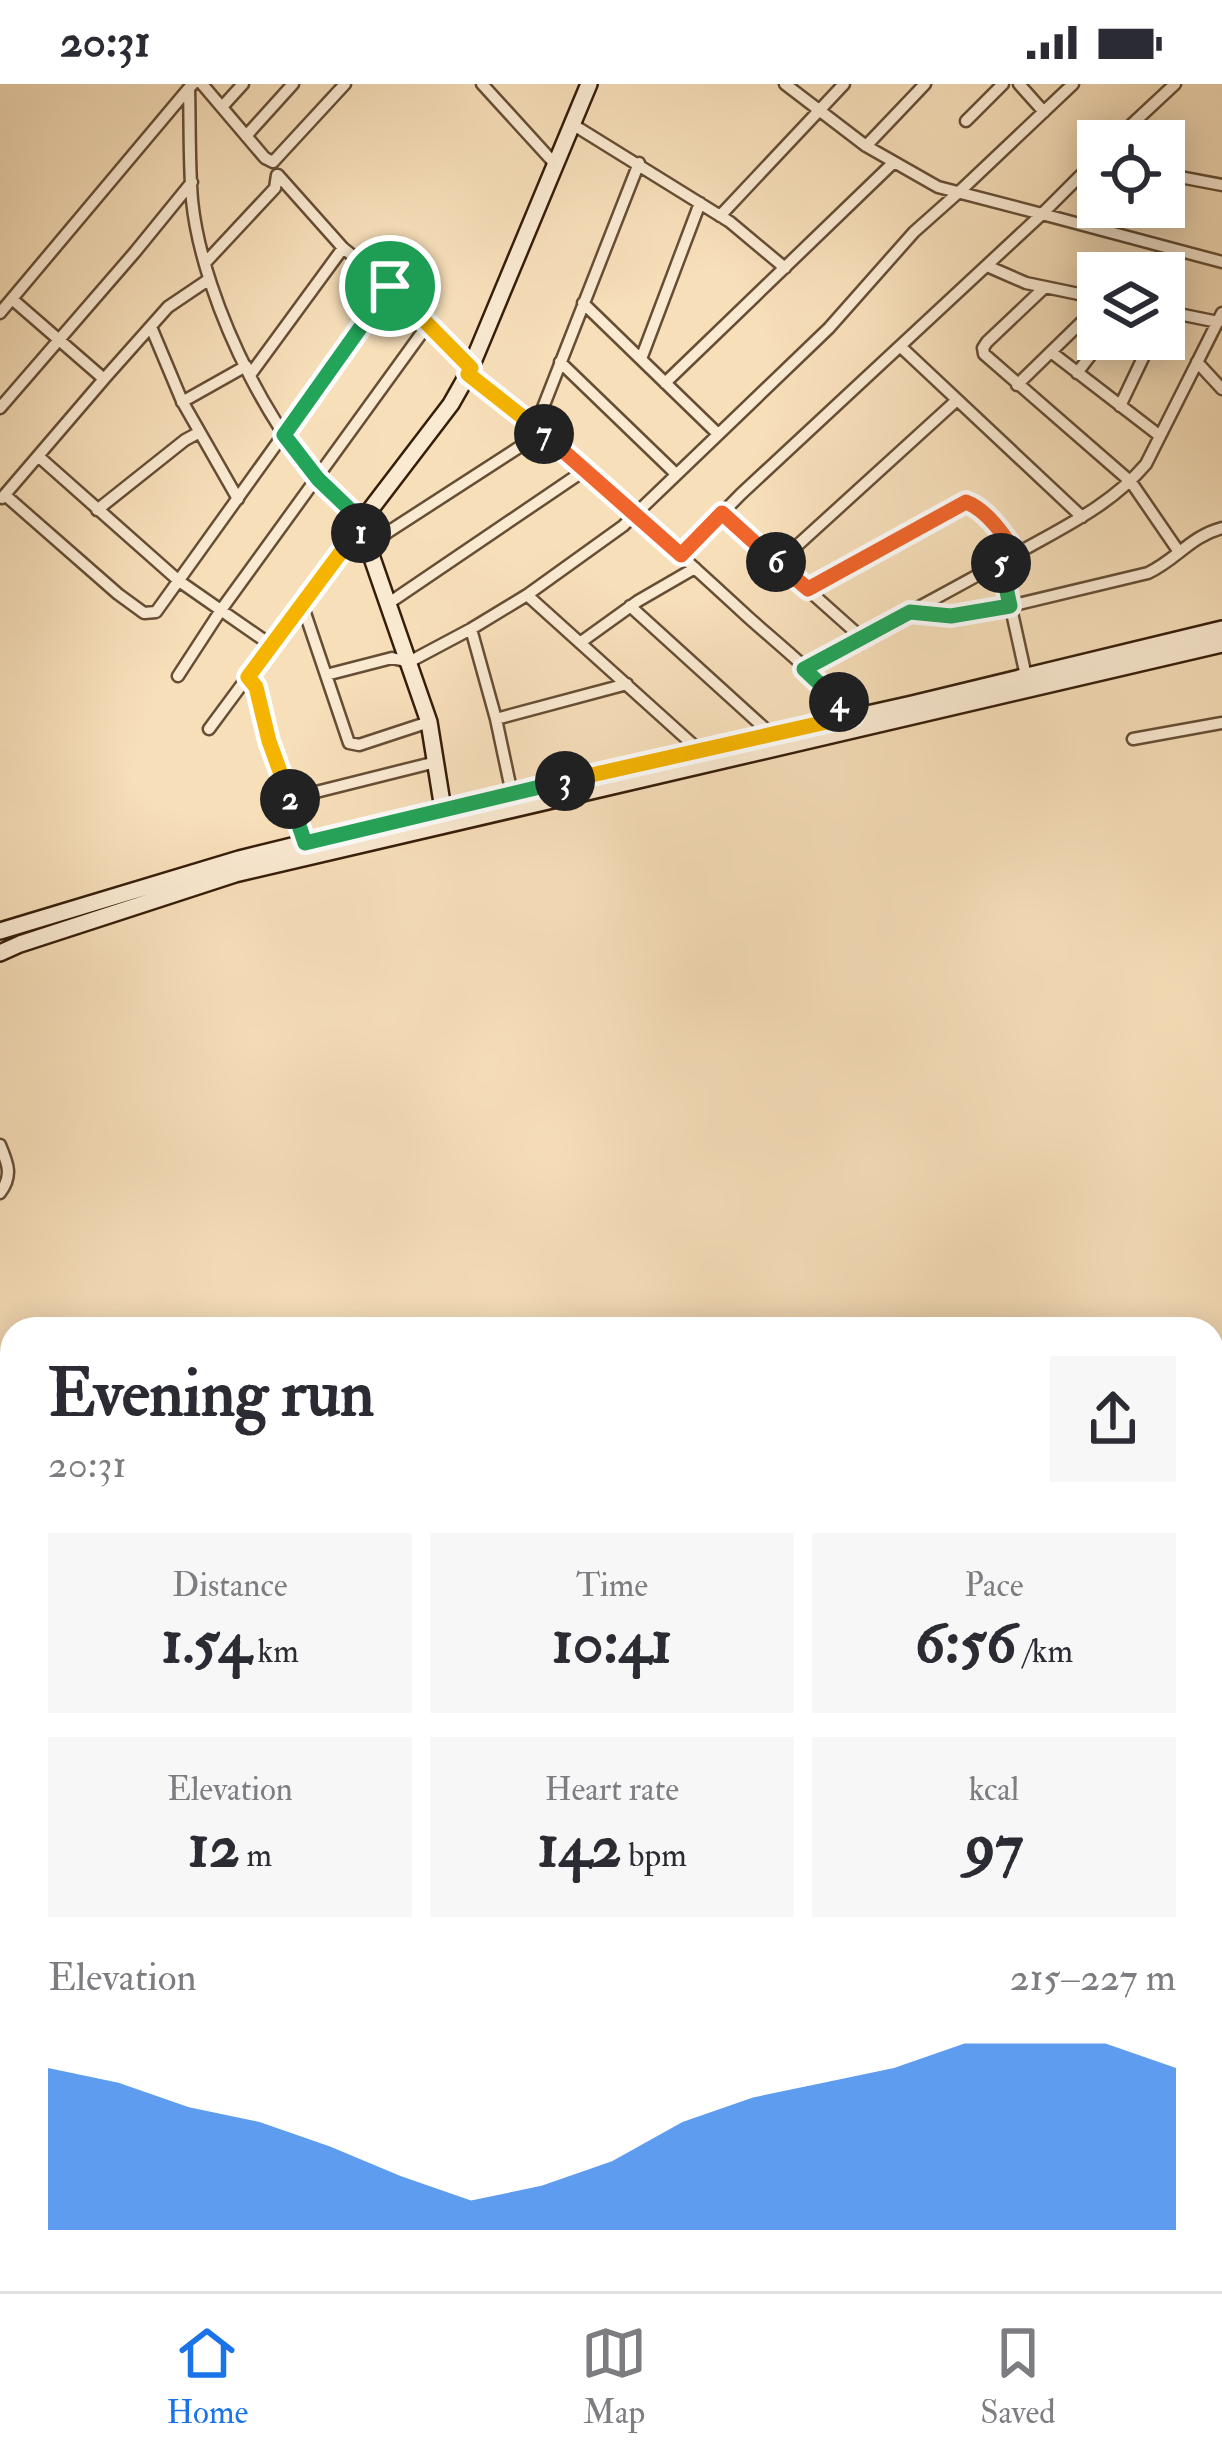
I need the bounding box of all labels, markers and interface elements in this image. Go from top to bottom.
text: 20:31 [60,14,150,70]
map controls [1077,120,1185,360]
button: locate [1077,120,1185,228]
pin [339,235,441,337]
button: layers [1077,252,1185,360]
icon: arrive [357,253,423,319]
pin: 7 [514,404,574,464]
text: 7 [536,413,552,454]
pin: 1 [331,503,391,563]
text: 1 [355,512,367,553]
pin: 6 [746,532,806,592]
pin: 5 [971,533,1031,593]
text: 6 [768,541,784,582]
text: 5 [994,542,1008,583]
pin: 4 [809,672,869,732]
text: 4 [830,681,848,722]
pin: 3 [535,751,595,811]
text: 3 [559,760,571,801]
pin: 2 [260,769,320,829]
text: 2 [282,778,298,819]
text: Evening run [48,1353,374,1436]
button: share [1050,1356,1176,1482]
text: 20:31 [48,1440,126,1489]
text: Distance [172,1565,288,1606]
text: Time [576,1565,648,1606]
text: Pace [964,1565,1024,1606]
text: 1.54 [161,1606,251,1681]
text: 10:41 [552,1606,672,1681]
text: 6:56 [915,1606,1016,1681]
text: km [251,1631,299,1672]
text: /km [1016,1631,1073,1672]
text: Elevation [167,1769,293,1810]
text: Heart rate [545,1769,679,1810]
text: kcal [969,1769,1019,1810]
text: 12 [188,1810,240,1885]
text: 142 [537,1810,621,1885]
text: 97 [965,1810,1023,1885]
text: m [240,1835,272,1876]
text: bpm [621,1835,687,1876]
text: Elevation [48,1953,197,2002]
text: 215–227 m [1010,1953,1176,2002]
tab: Home [166,2320,248,2433]
tab: Map [581,2320,647,2433]
tab: Saved [980,2320,1056,2433]

